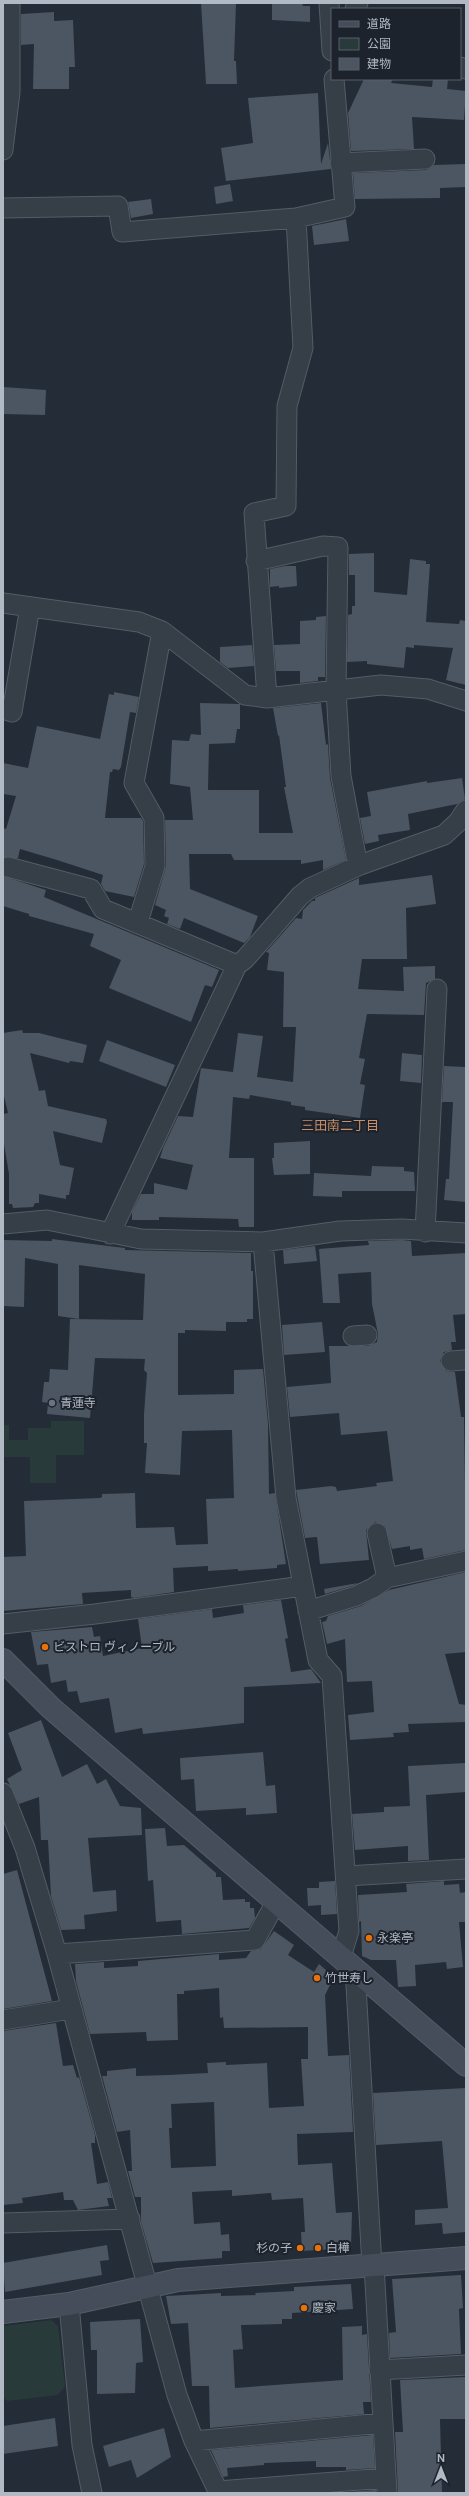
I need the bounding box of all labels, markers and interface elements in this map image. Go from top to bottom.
legend [331,8,461,80]
text: 道路 [367,16,391,32]
text: 公園 [367,36,391,52]
text: 建物 [367,56,391,72]
district label: 三田南二丁目 [301,1117,379,1134]
place label: 青蓮寺 [60,1395,96,1411]
marker: 青蓮寺 [47,1398,57,1408]
place label: ビストロ ヴィノーブル [53,1639,175,1655]
marker: ビストロ ヴィノーブル [40,1642,50,1652]
place label: 永楽亭 [377,1930,413,1946]
marker: 永楽亭 [364,1933,374,1943]
place label: 竹世寿し [325,1970,373,1986]
marker: 竹世寿し [312,1973,322,1983]
place label: 杉の子 [256,2240,292,2256]
place label: 白樺 [326,2240,350,2256]
marker: 杉の子 [295,2243,305,2253]
marker: 白樺 [313,2243,323,2253]
place label: 慶家 [312,2300,336,2316]
marker: 慶家 [299,2303,309,2313]
north arrow [421,2448,461,2488]
text: N [437,2451,445,2465]

